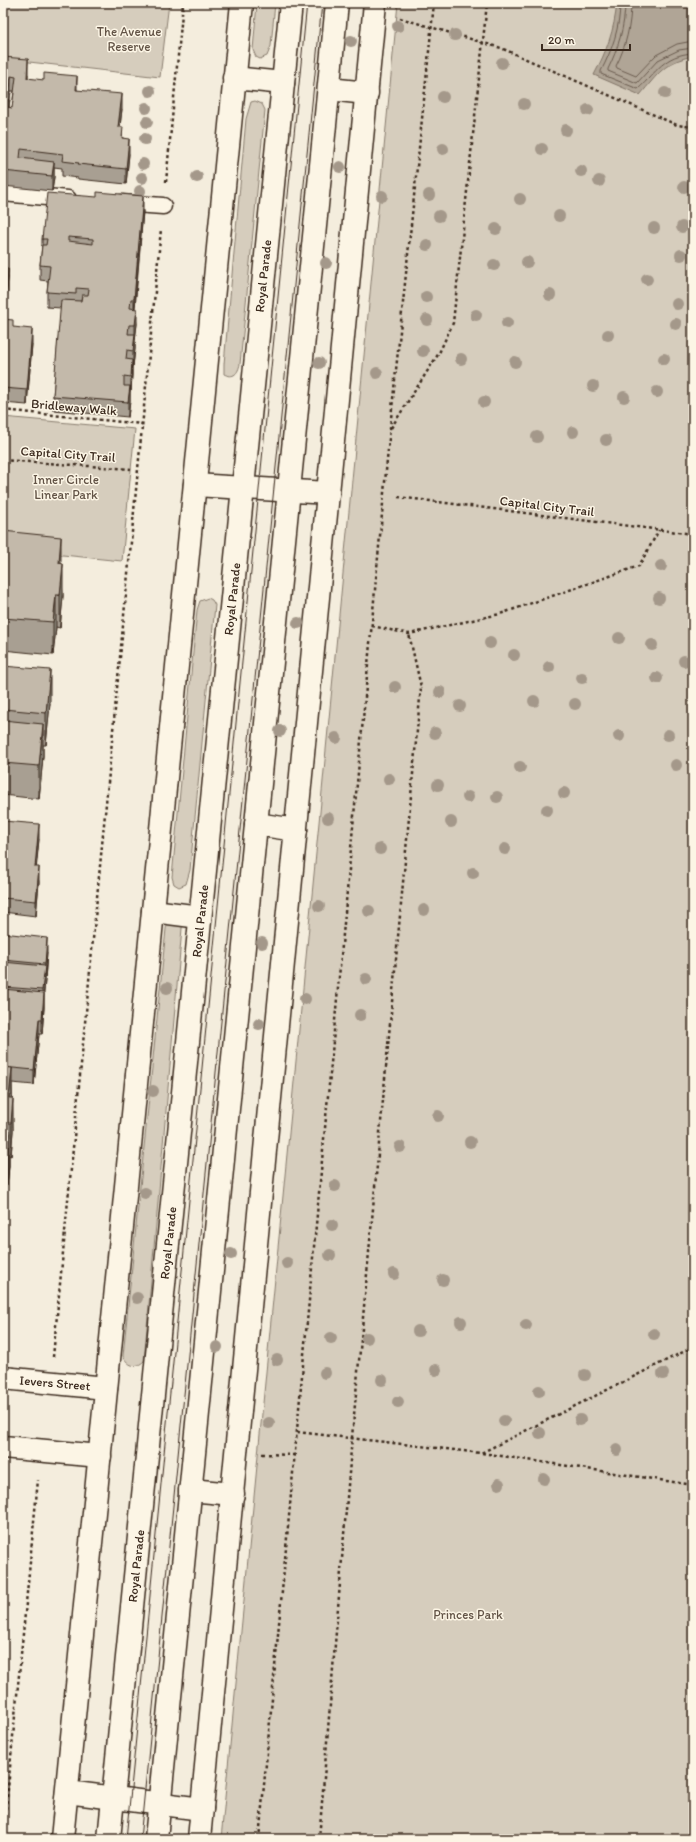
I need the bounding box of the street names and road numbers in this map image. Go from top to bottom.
street label: Royal Parade [252,239,274,313]
street label: Bridleway Walk [30,396,118,418]
street label: Capital City Trail [20,443,116,465]
street label: Capital City Trail [499,493,595,519]
street label: Royal Parade [221,562,243,636]
street label: Royal Parade [189,884,211,958]
street label: Royal Parade [157,1206,179,1280]
street label: Ievers Street [19,1372,91,1394]
street label: Royal Parade [125,1529,147,1603]

